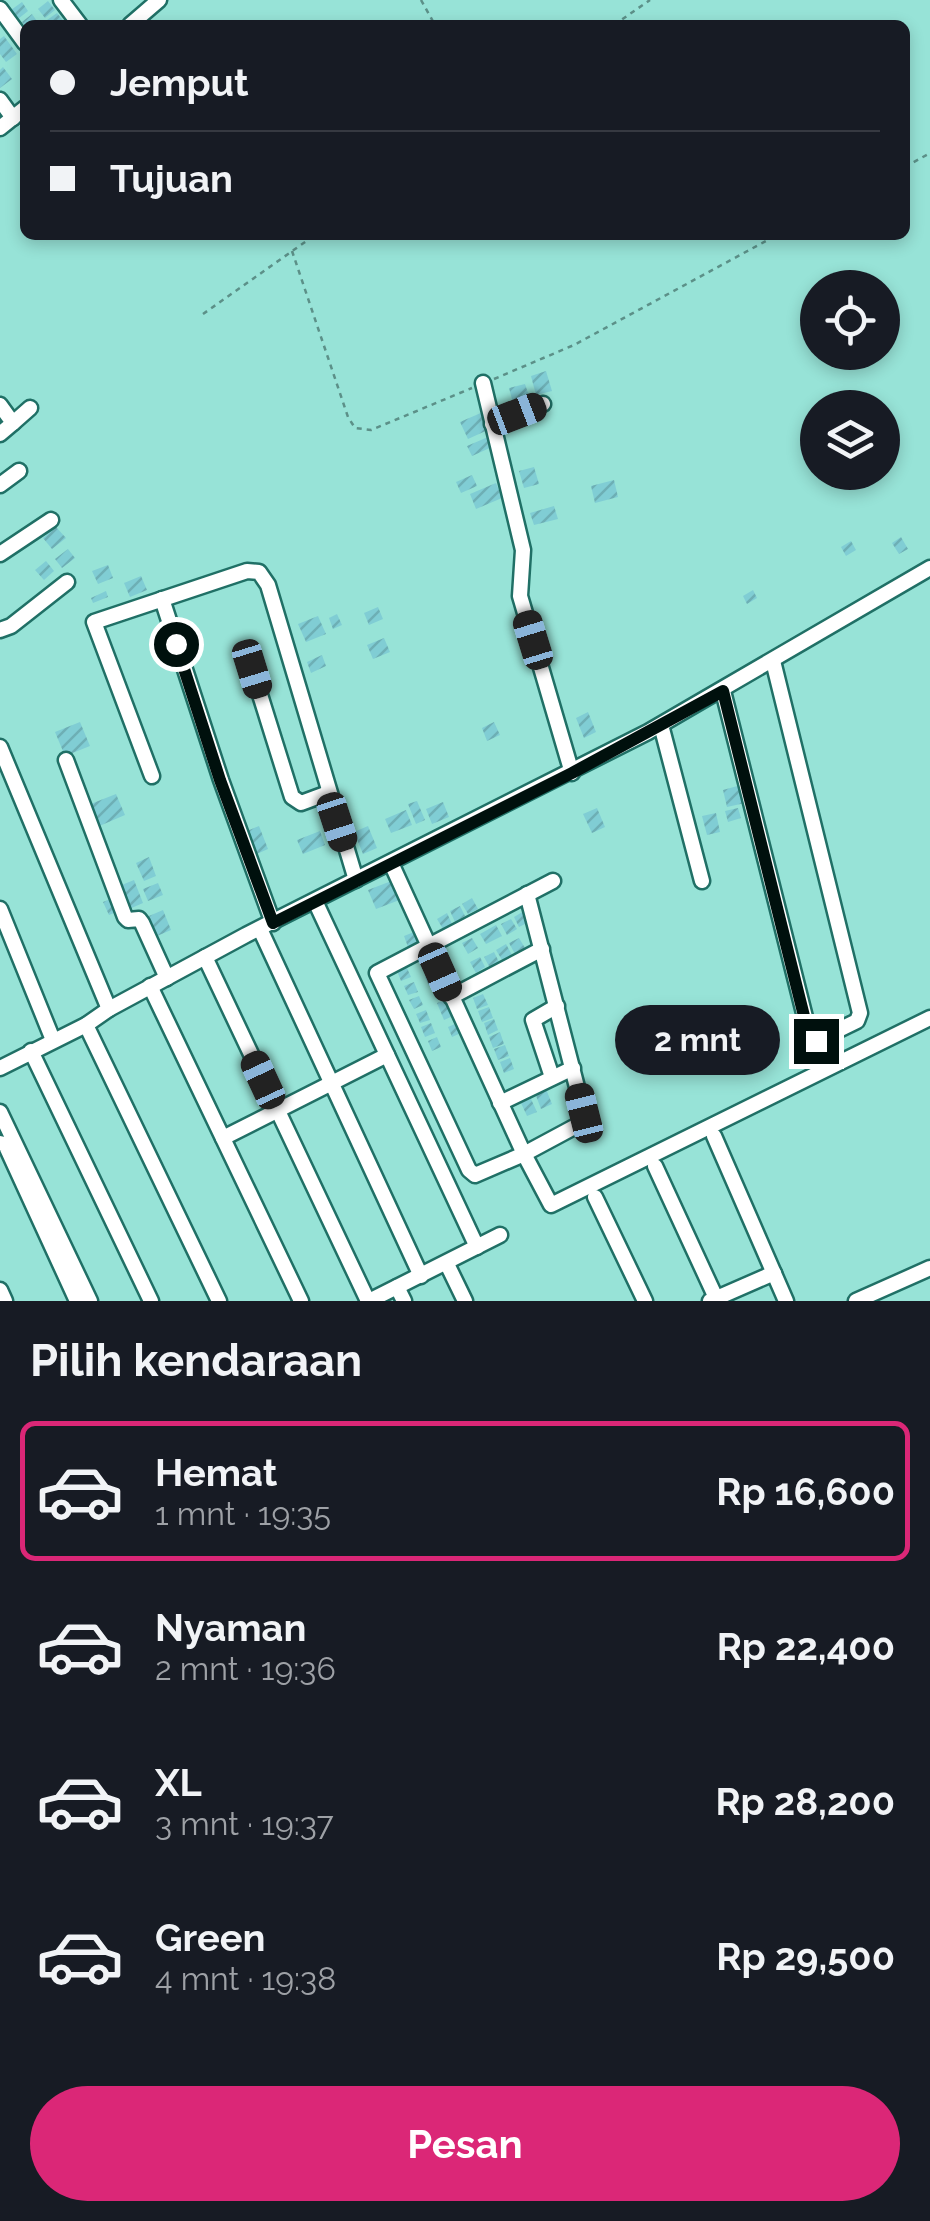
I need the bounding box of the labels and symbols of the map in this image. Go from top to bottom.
car [484,389,550,439]
car [510,607,556,673]
route start [154,622,199,667]
car [229,636,275,702]
car [313,789,361,855]
car [414,938,466,1006]
callout: 2 mnt [616,1006,781,1076]
route end [794,1019,839,1064]
car [237,1046,289,1114]
car [562,1080,606,1146]

